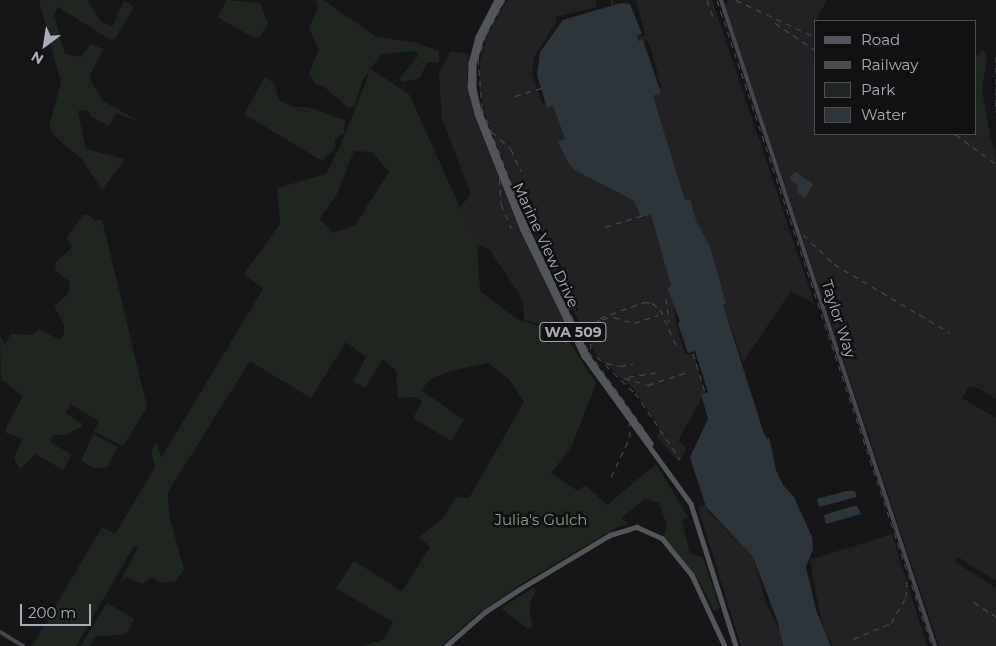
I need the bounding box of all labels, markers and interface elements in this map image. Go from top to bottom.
north arrow [20,20,70,70]
legend [814,20,976,135]
text: Road [861,30,900,49]
text: N [28,47,47,68]
text: Railway [861,55,918,74]
text: Park [861,80,895,99]
text: Water [861,105,907,124]
street label: Marine View Drive [509,180,583,310]
street label: Taylor Way [818,278,860,360]
road number: WA 509 [539,321,607,344]
park label: Julia's Gulch [495,511,587,529]
scale bar [22,594,94,626]
text: 200 m [28,603,76,622]

